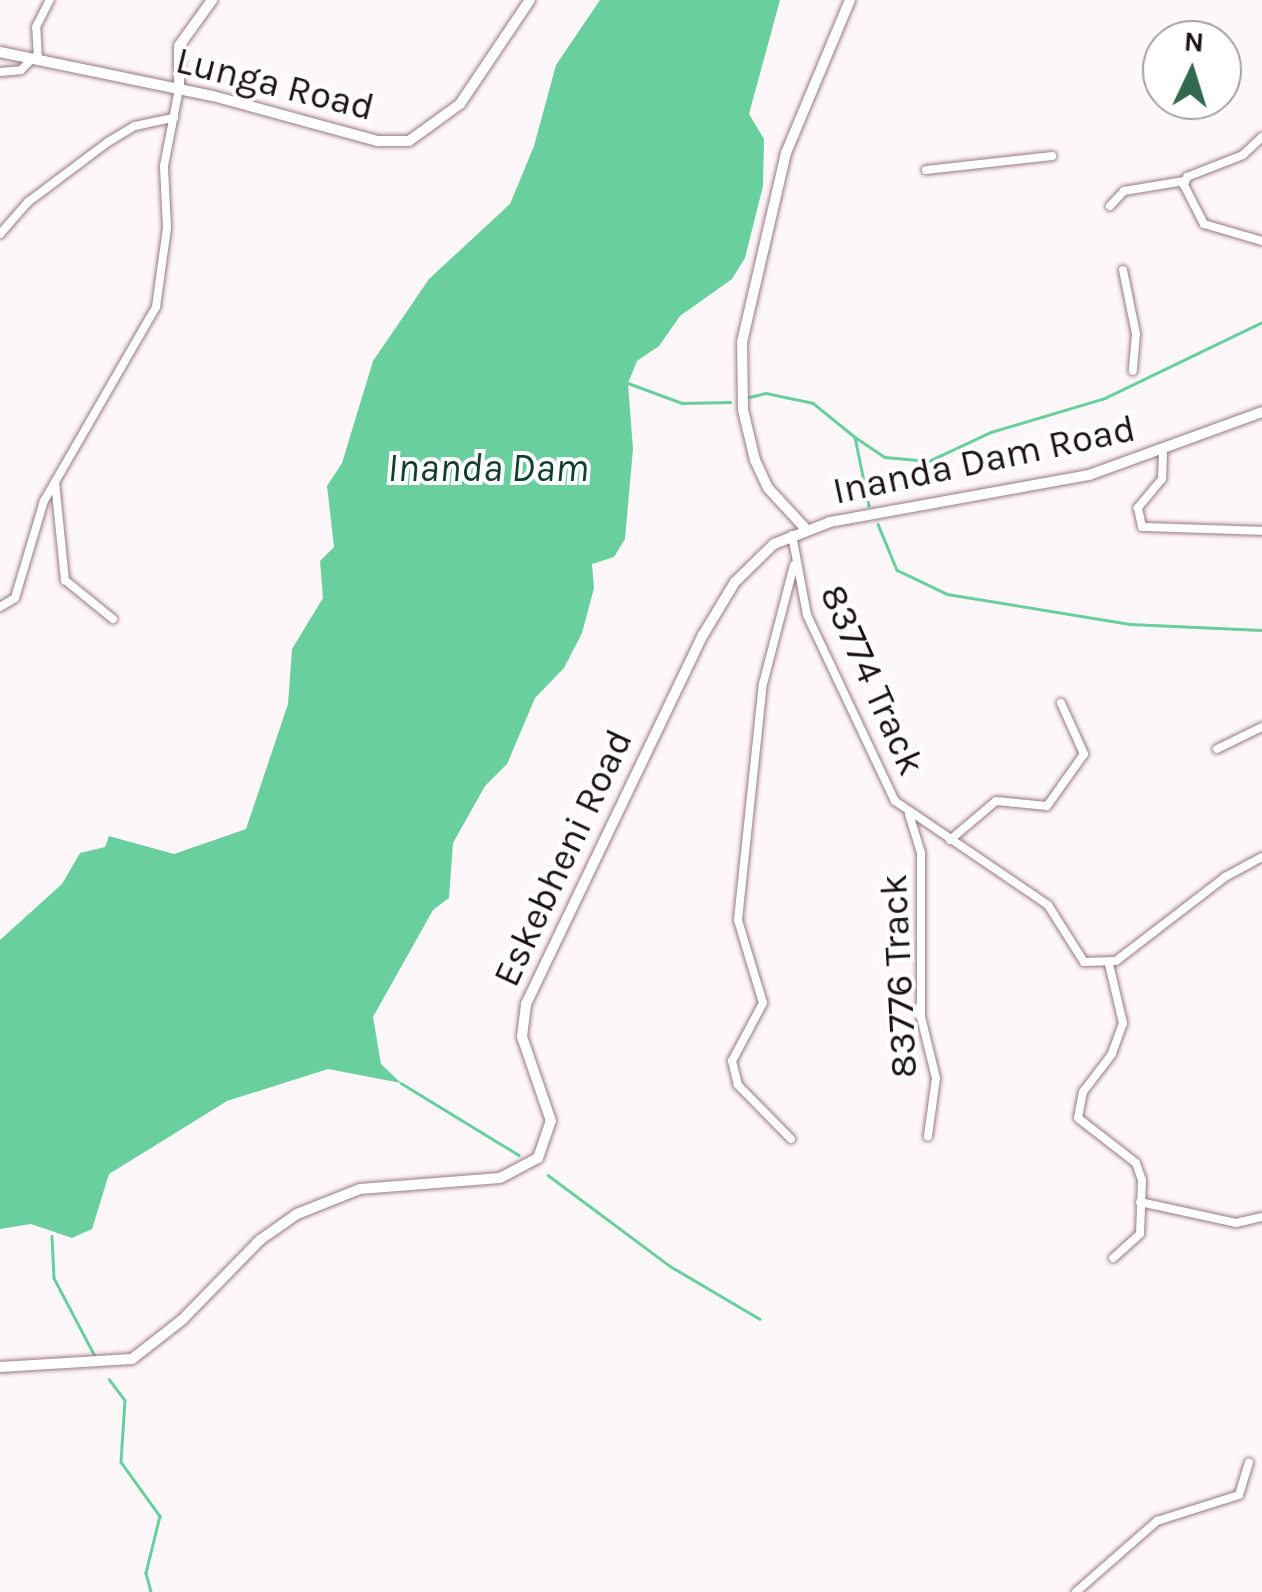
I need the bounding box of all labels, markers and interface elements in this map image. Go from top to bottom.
north arrow [1142,20,1242,120]
text: N [1183,24,1205,59]
street label: Lunga Road [171,37,379,131]
street label: Inanda Dam Road [829,406,1139,514]
water label: Inanda Dam [387,444,589,492]
street label: 83774 Track [810,578,934,782]
street label: Eskebheni Road [484,722,642,994]
street label: 83776 Track [871,873,927,1079]

